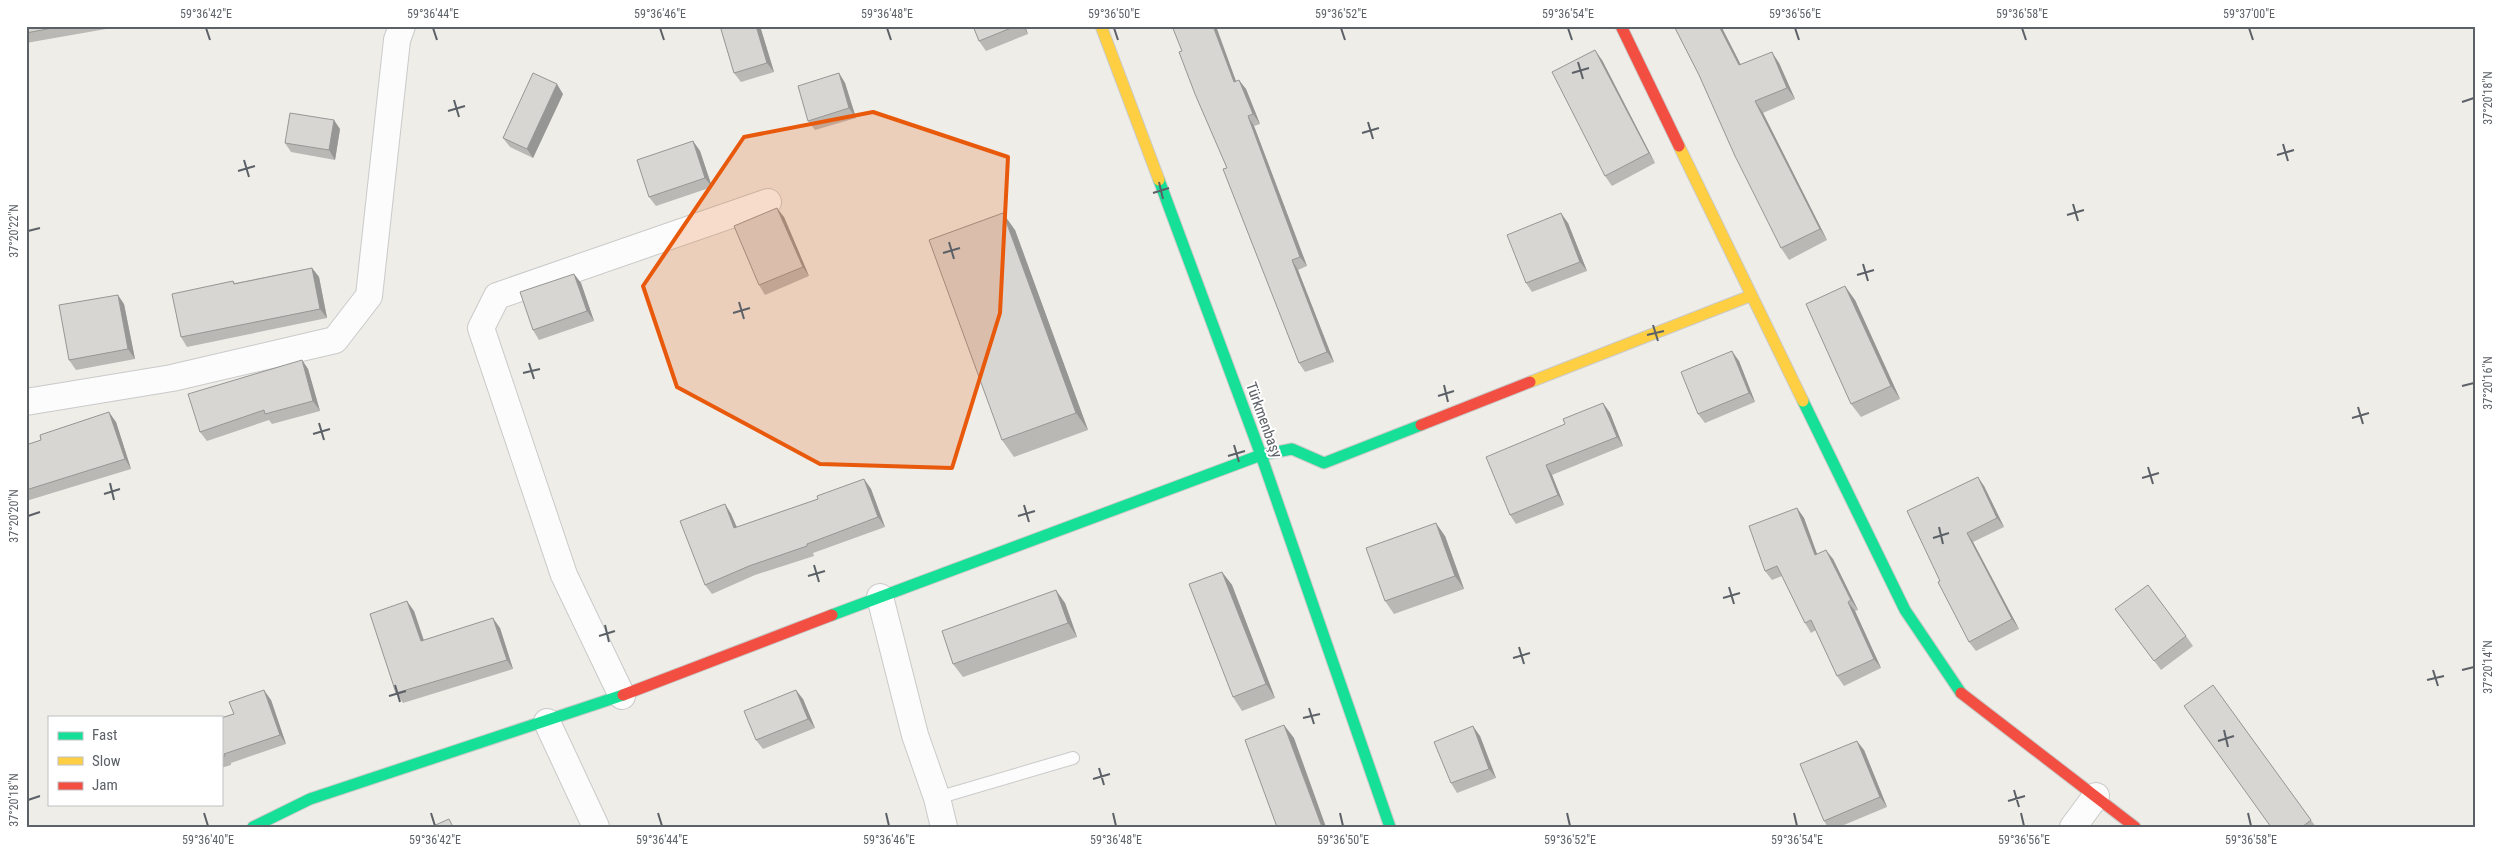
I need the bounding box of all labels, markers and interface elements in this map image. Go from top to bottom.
text: 59°36'42"E [180,7,232,21]
text: 59°36'44"E [407,7,459,21]
text: 59°36'46"E [634,7,686,21]
text: 59°36'48"E [861,7,913,21]
text: 59°36'50"E [1088,7,1140,21]
text: 59°36'52"E [1315,7,1367,21]
text: 59°36'54"E [1542,7,1594,21]
text: 59°36'56"E [1769,7,1821,21]
text: 59°36'58"E [1996,7,2048,21]
text: 59°37'00"E [2223,7,2275,21]
text: 37°20'18"N [2481,71,2495,125]
text: 37°20'22"N [7,204,21,258]
text: 37°20'16"N [2481,356,2495,410]
street label: Türkmenbaşy [1242,380,1286,460]
text: 37°20'20"N [7,489,21,543]
text: 37°20'14"N [2481,640,2495,694]
legend [48,716,222,806]
text: Fast [92,726,117,744]
text: Slow [92,752,121,770]
text: 37°20'18"N [7,773,21,827]
text: Jam [92,776,118,794]
text: 59°36'40"E [182,833,234,847]
text: 59°36'42"E [409,833,461,847]
text: 59°36'44"E [636,833,688,847]
text: 59°36'46"E [863,833,915,847]
text: 59°36'48"E [1090,833,1142,847]
text: 59°36'50"E [1317,833,1369,847]
text: 59°36'52"E [1544,833,1596,847]
text: 59°36'54"E [1771,833,1823,847]
text: 59°36'56"E [1998,833,2050,847]
text: 59°36'58"E [2225,833,2277,847]

